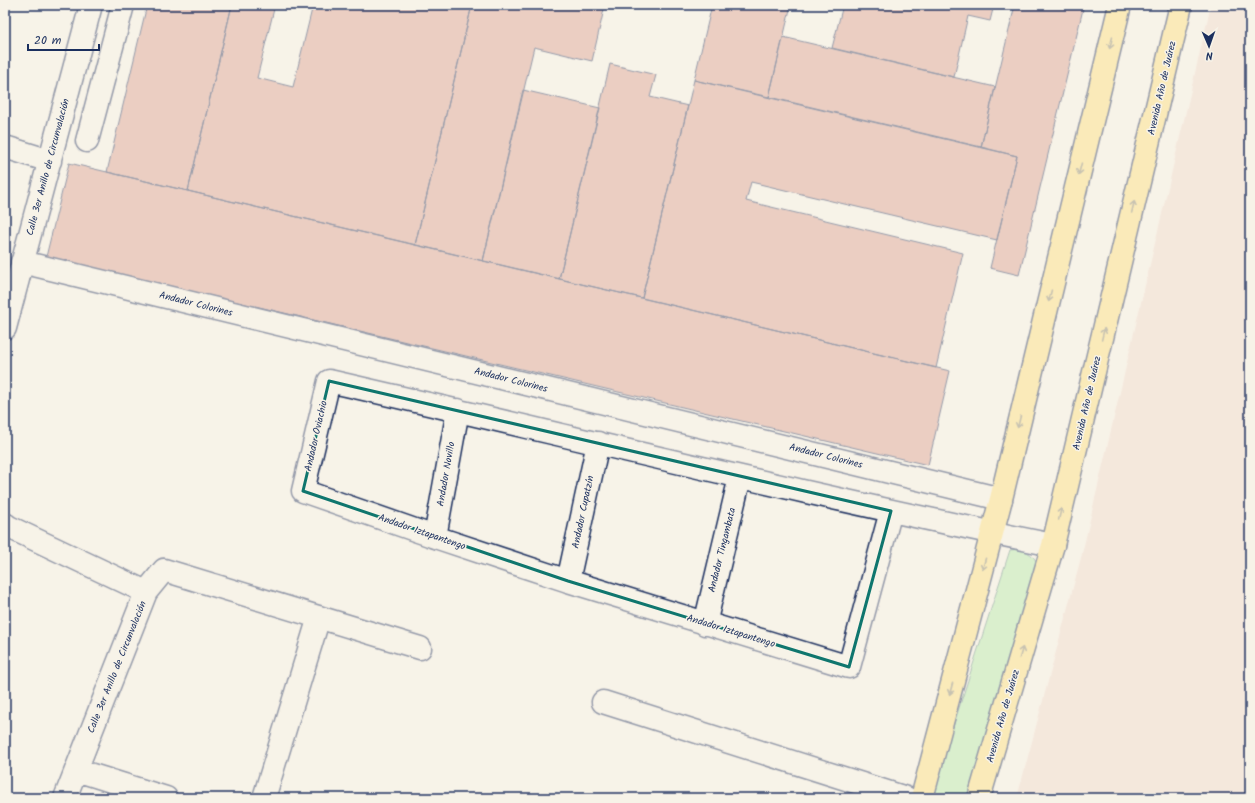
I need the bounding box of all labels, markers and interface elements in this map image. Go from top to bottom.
scale bar [28,26,99,52]
north arrow [1189,26,1229,66]
text: 20 m [34,31,62,50]
one-way arrow [1107,36,1114,49]
street label: Avenida Año de Juárez [1143,39,1181,137]
text: N [1205,46,1213,64]
street label: Calle 3er Anillo de Circunvalación [22,97,74,237]
one-way arrow [1076,162,1084,175]
one-way arrow [1130,201,1138,214]
street label: Andador Colorines [158,287,235,321]
one-way arrow [1046,289,1053,302]
one-way arrow [1100,327,1108,340]
street label: Avenida Año de Juárez [1068,354,1106,452]
street label: Andador Colorines [473,363,550,397]
street label: Andador Oviachio [300,399,332,473]
one-way arrow [1015,415,1023,428]
street label: Andador Colorines [788,439,865,473]
street label: Andador Novillo [432,440,460,508]
street label: Andador Cupatzín [567,474,599,550]
street label: Andador Tingambata [704,506,740,594]
one-way arrow [1057,508,1065,521]
street label: Andador Iztapantengo [376,509,468,555]
one-way arrow [980,557,987,570]
street label: Calle 3er Anillo de Circunvalación [83,598,151,736]
street label: Andador Iztapantengo [685,610,778,652]
one-way arrow [1018,647,1025,660]
street label: Avenida Año de Juárez [982,667,1024,764]
one-way arrow [947,682,954,695]

